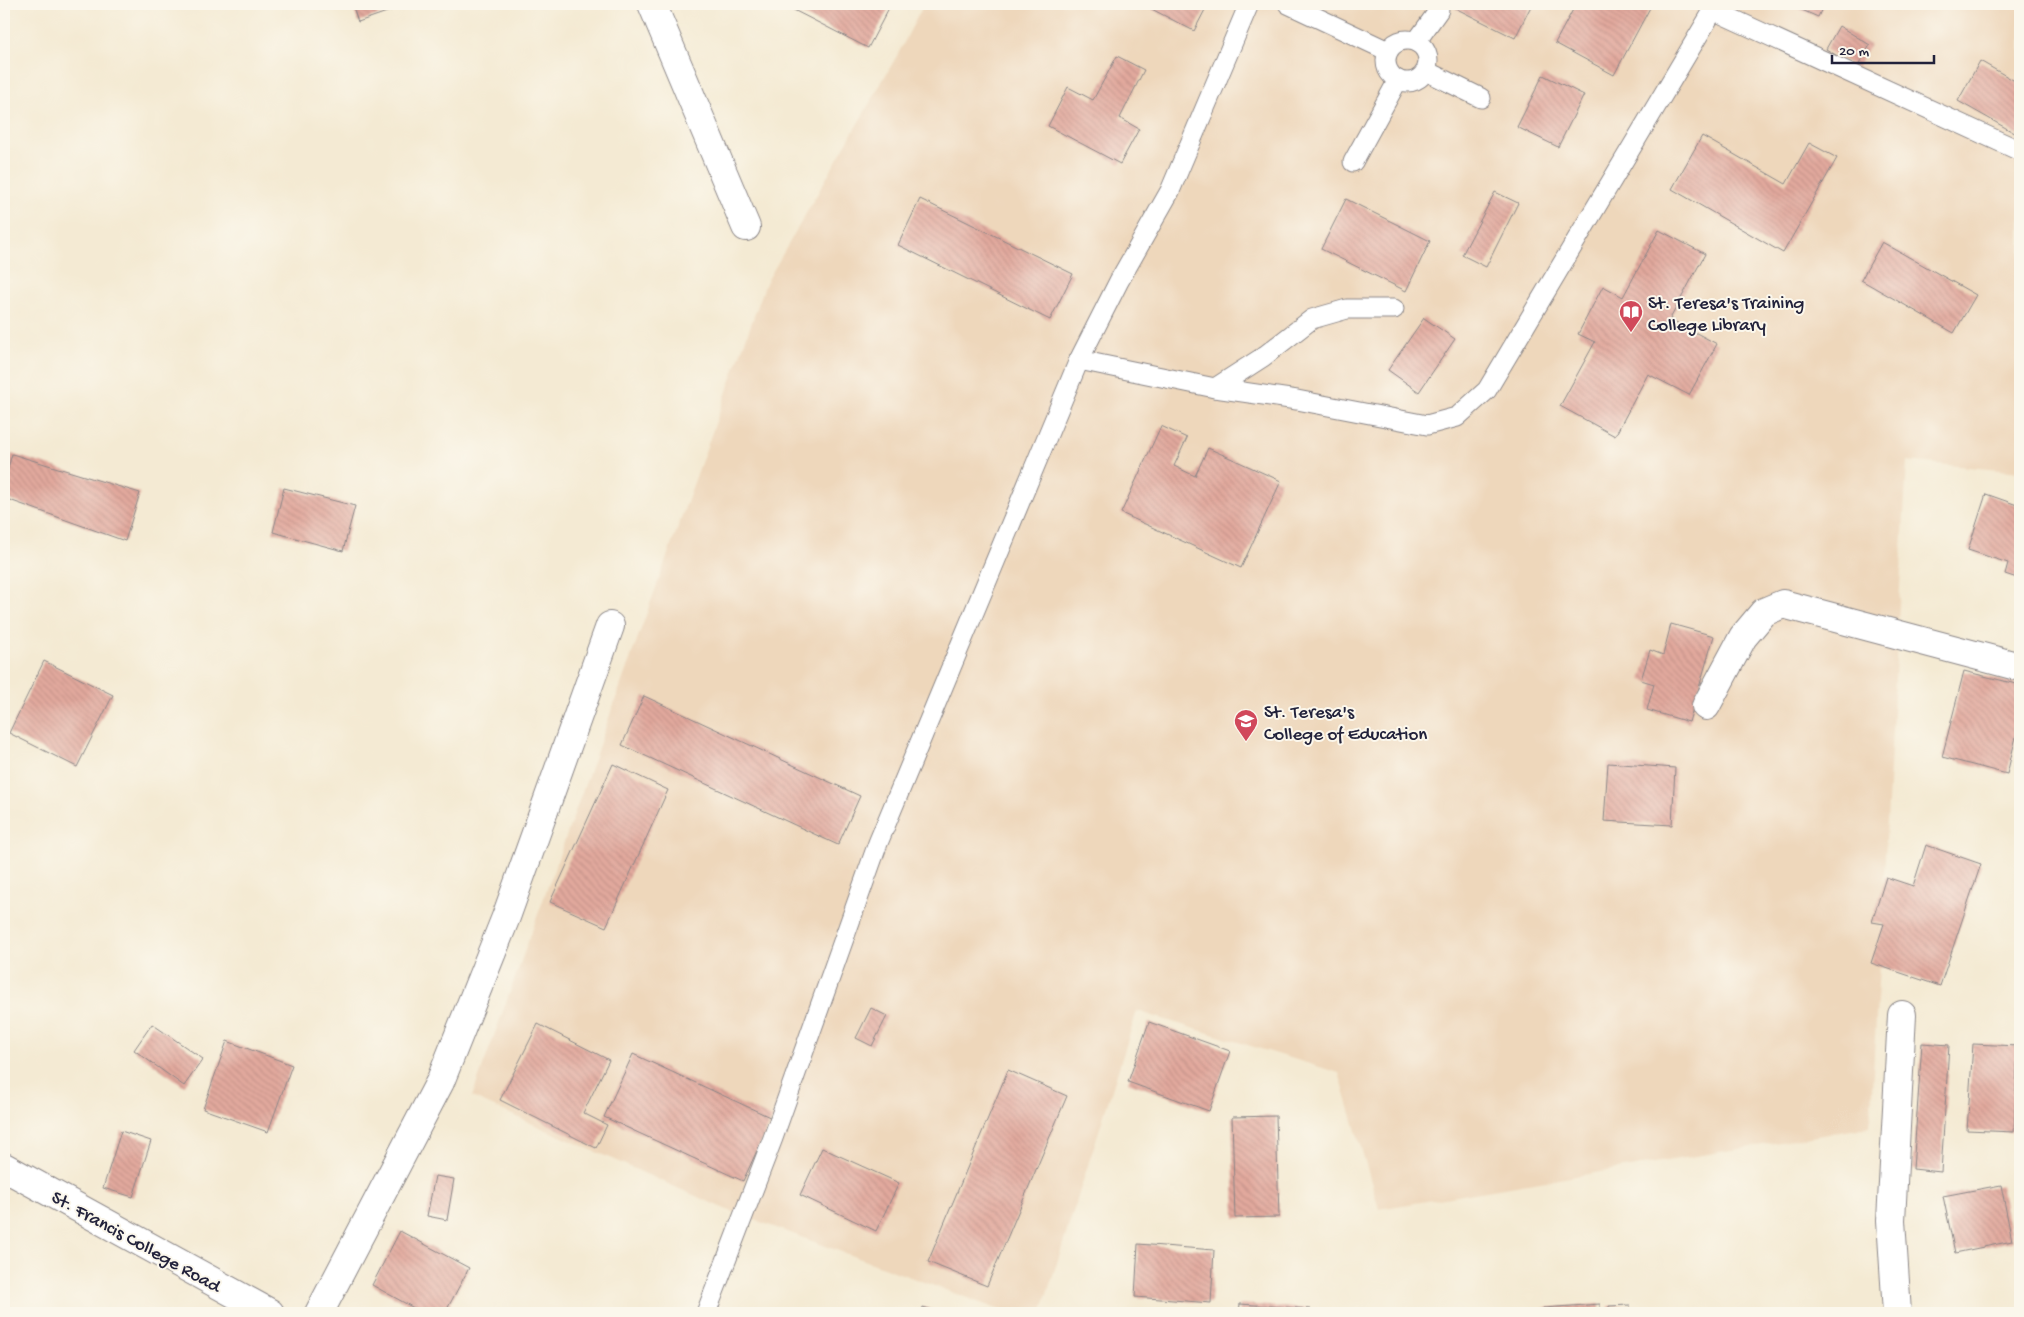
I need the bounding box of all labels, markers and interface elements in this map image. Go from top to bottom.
scale bar [1832,32,1934,64]
text: 20 m [1839,43,1869,61]
place label: St. Teresa's Training College Library [1648,293,1804,338]
library icon: St. Teresa's Training College Library [1618,299,1644,333]
place label: St. Teresa's College of Education [1264,702,1427,747]
school or university icon: St. Teresa's College of Education [1233,708,1259,742]
street label: St. Francis College Road [47,1187,226,1300]

